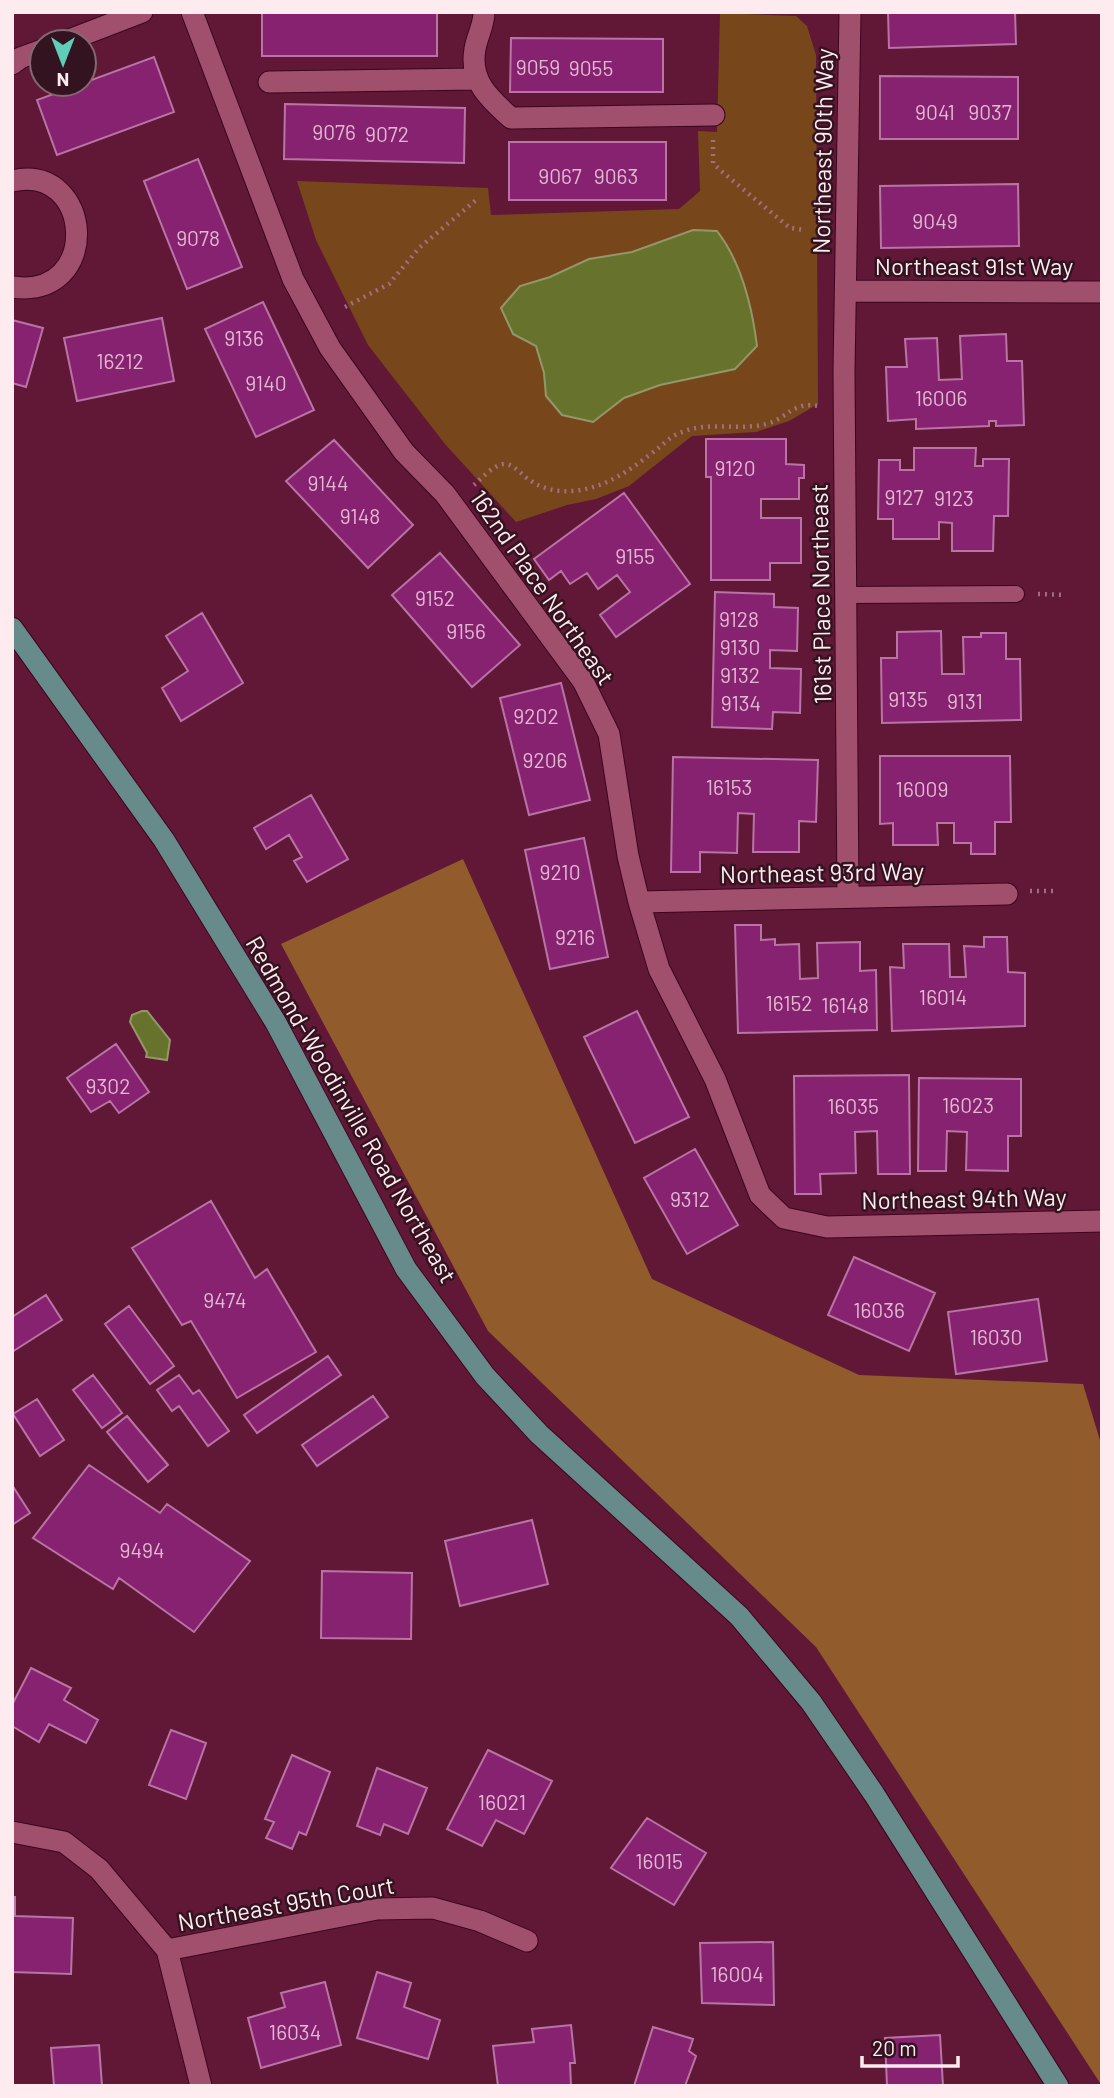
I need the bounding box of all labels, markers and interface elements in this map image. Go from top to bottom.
north arrow [28,28,98,98]
street label: Northeast 90th Way [806,48,838,254]
house number: 9059 [516,54,560,79]
house number: 9055 [569,55,613,80]
text: N [57,69,69,92]
house number: 9041 [915,99,955,124]
house number: 9037 [968,99,1012,124]
house number: 9076 [312,119,356,144]
house number: 9072 [365,121,409,146]
house number: 9067 [538,163,582,188]
house number: 9063 [594,163,638,188]
house number: 9049 [912,208,958,233]
house number: 9078 [176,225,220,250]
street label: Northeast 91st Way [875,251,1073,280]
house number: 9136 [224,325,264,350]
house number: 16212 [96,348,144,373]
house number: 9140 [245,370,287,395]
house number: 16006 [915,385,967,410]
house number: 9120 [715,455,756,480]
house number: 9144 [307,470,349,495]
street label: 161st Place Northeast [804,483,836,705]
street label: 162nd Place Northeast [465,484,621,690]
house number: 9127 [884,484,924,509]
house number: 9123 [934,485,974,510]
house number: 9148 [340,503,380,528]
house number: 9155 [615,543,655,568]
house number: 9152 [415,585,455,610]
house number: 9128 [719,606,759,631]
house number: 9156 [446,618,486,643]
house number: 9130 [720,634,760,659]
house number: 9132 [720,662,760,687]
house number: 9135 [888,686,928,711]
house number: 9131 [947,688,983,713]
house number: 9134 [721,690,761,715]
house number: 9202 [513,703,559,728]
house number: 9206 [523,747,567,772]
house number: 16153 [706,774,752,799]
house number: 16009 [896,776,948,801]
street label: Northeast 93rd Way [720,856,924,888]
house number: 9210 [539,859,581,884]
house number: 9216 [555,924,595,949]
street label: Redmond-Woodinville Road Northeast [241,930,463,1288]
house number: 16014 [919,984,967,1009]
house number: 16152 [765,990,813,1015]
house number: 16148 [821,992,869,1017]
house number: 9302 [86,1073,130,1098]
house number: 16023 [942,1092,994,1117]
house number: 16035 [827,1093,879,1118]
street label: Northeast 94th Way [861,1182,1067,1214]
house number: 9312 [670,1186,710,1211]
house number: 9474 [203,1287,247,1312]
house number: 16036 [853,1297,905,1322]
house number: 16030 [970,1324,1022,1349]
house number: 9494 [119,1537,165,1562]
house number: 16021 [478,1789,526,1814]
house number: 16015 [635,1848,683,1873]
street label: Northeast 95th Court [175,1870,397,1936]
house number: 16004 [710,1961,764,1986]
house number: 16034 [269,2019,321,2044]
scale bar [862,2024,958,2068]
text: 20 m [872,2035,917,2060]

